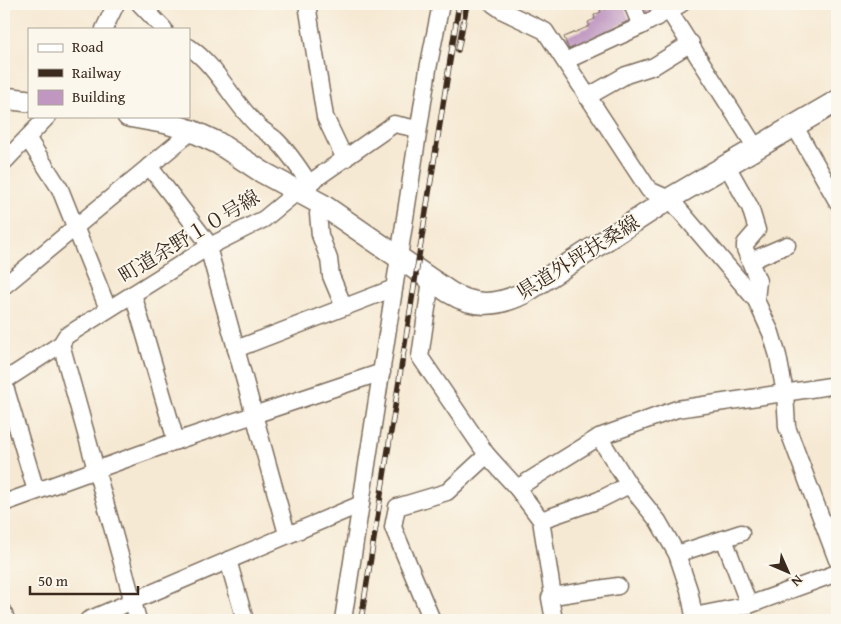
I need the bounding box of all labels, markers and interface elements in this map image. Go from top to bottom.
legend [28,28,190,118]
text: Road [72,36,103,57]
text: Railway [72,62,122,83]
text: Building [72,86,126,107]
street label: 町道余野１０号線 [113,182,265,289]
street label: 県道外坪扶桑線 [511,207,645,306]
north arrow [764,546,814,596]
scale bar [30,564,138,596]
text: 50 m [38,570,69,591]
text: N [786,571,808,592]

